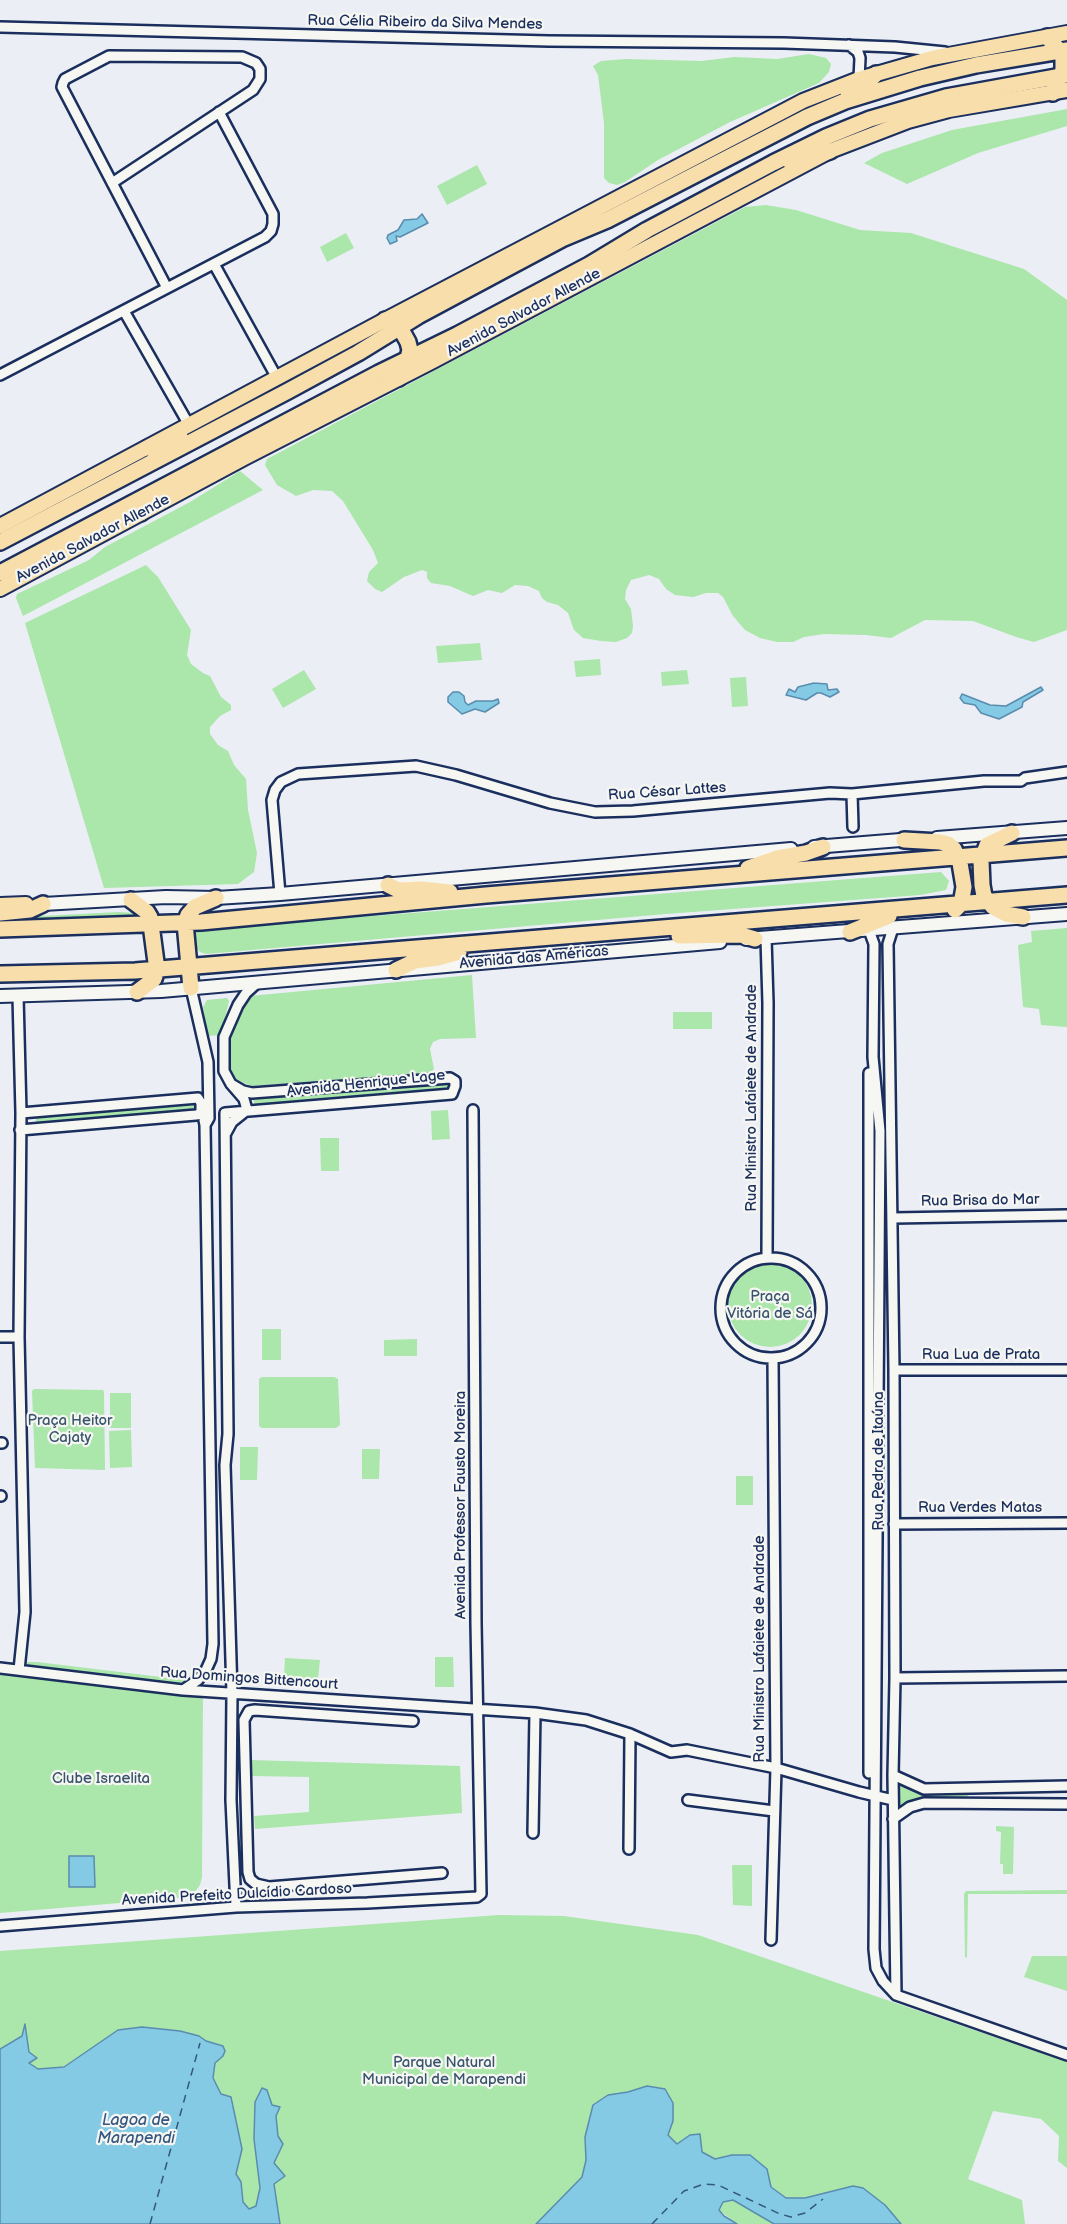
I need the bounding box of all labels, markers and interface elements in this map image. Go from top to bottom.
street label: Rua Célia Ribeiro da Silva Mendes [307,12,543,34]
street label: Avenida Salvador Allende [444,265,604,361]
street label: Avenida Salvador Allende [13,491,173,587]
street label: Rua César Lattes [607,779,727,805]
street label: Avenida das Américas [459,943,609,973]
street label: Rua Ministro Lafaiete de Andrade [743,984,761,1212]
street label: Avenida Henrique Lage [286,1067,446,1101]
street label: Rua Brisa do Mar [920,1191,1040,1211]
park label: Praça Vitória de Sá [727,1288,813,1323]
street label: Rua Lua de Prata [922,1346,1040,1364]
street label: Avenida Professor Fausto Moreira [452,1391,470,1619]
street label: Rua Pedra de Itaúna [870,1391,888,1531]
park label: Praça Heitor Cajaty [27,1412,113,1447]
street label: Rua Verdes Matas [918,1499,1042,1517]
street label: Rua Ministro Lafaiete de Andrade [751,1535,769,1763]
street label: Rua Domingos Bittencourt [159,1664,339,1694]
park label: Clube Israelita [52,1770,150,1788]
street label: Avenida Prefeito Dulcídio Cardoso [121,1880,353,1910]
park label: Parque Natural Municipal de Marapendi [362,2054,526,2089]
water label: Lagoa de Marapendi [97,2111,175,2149]

